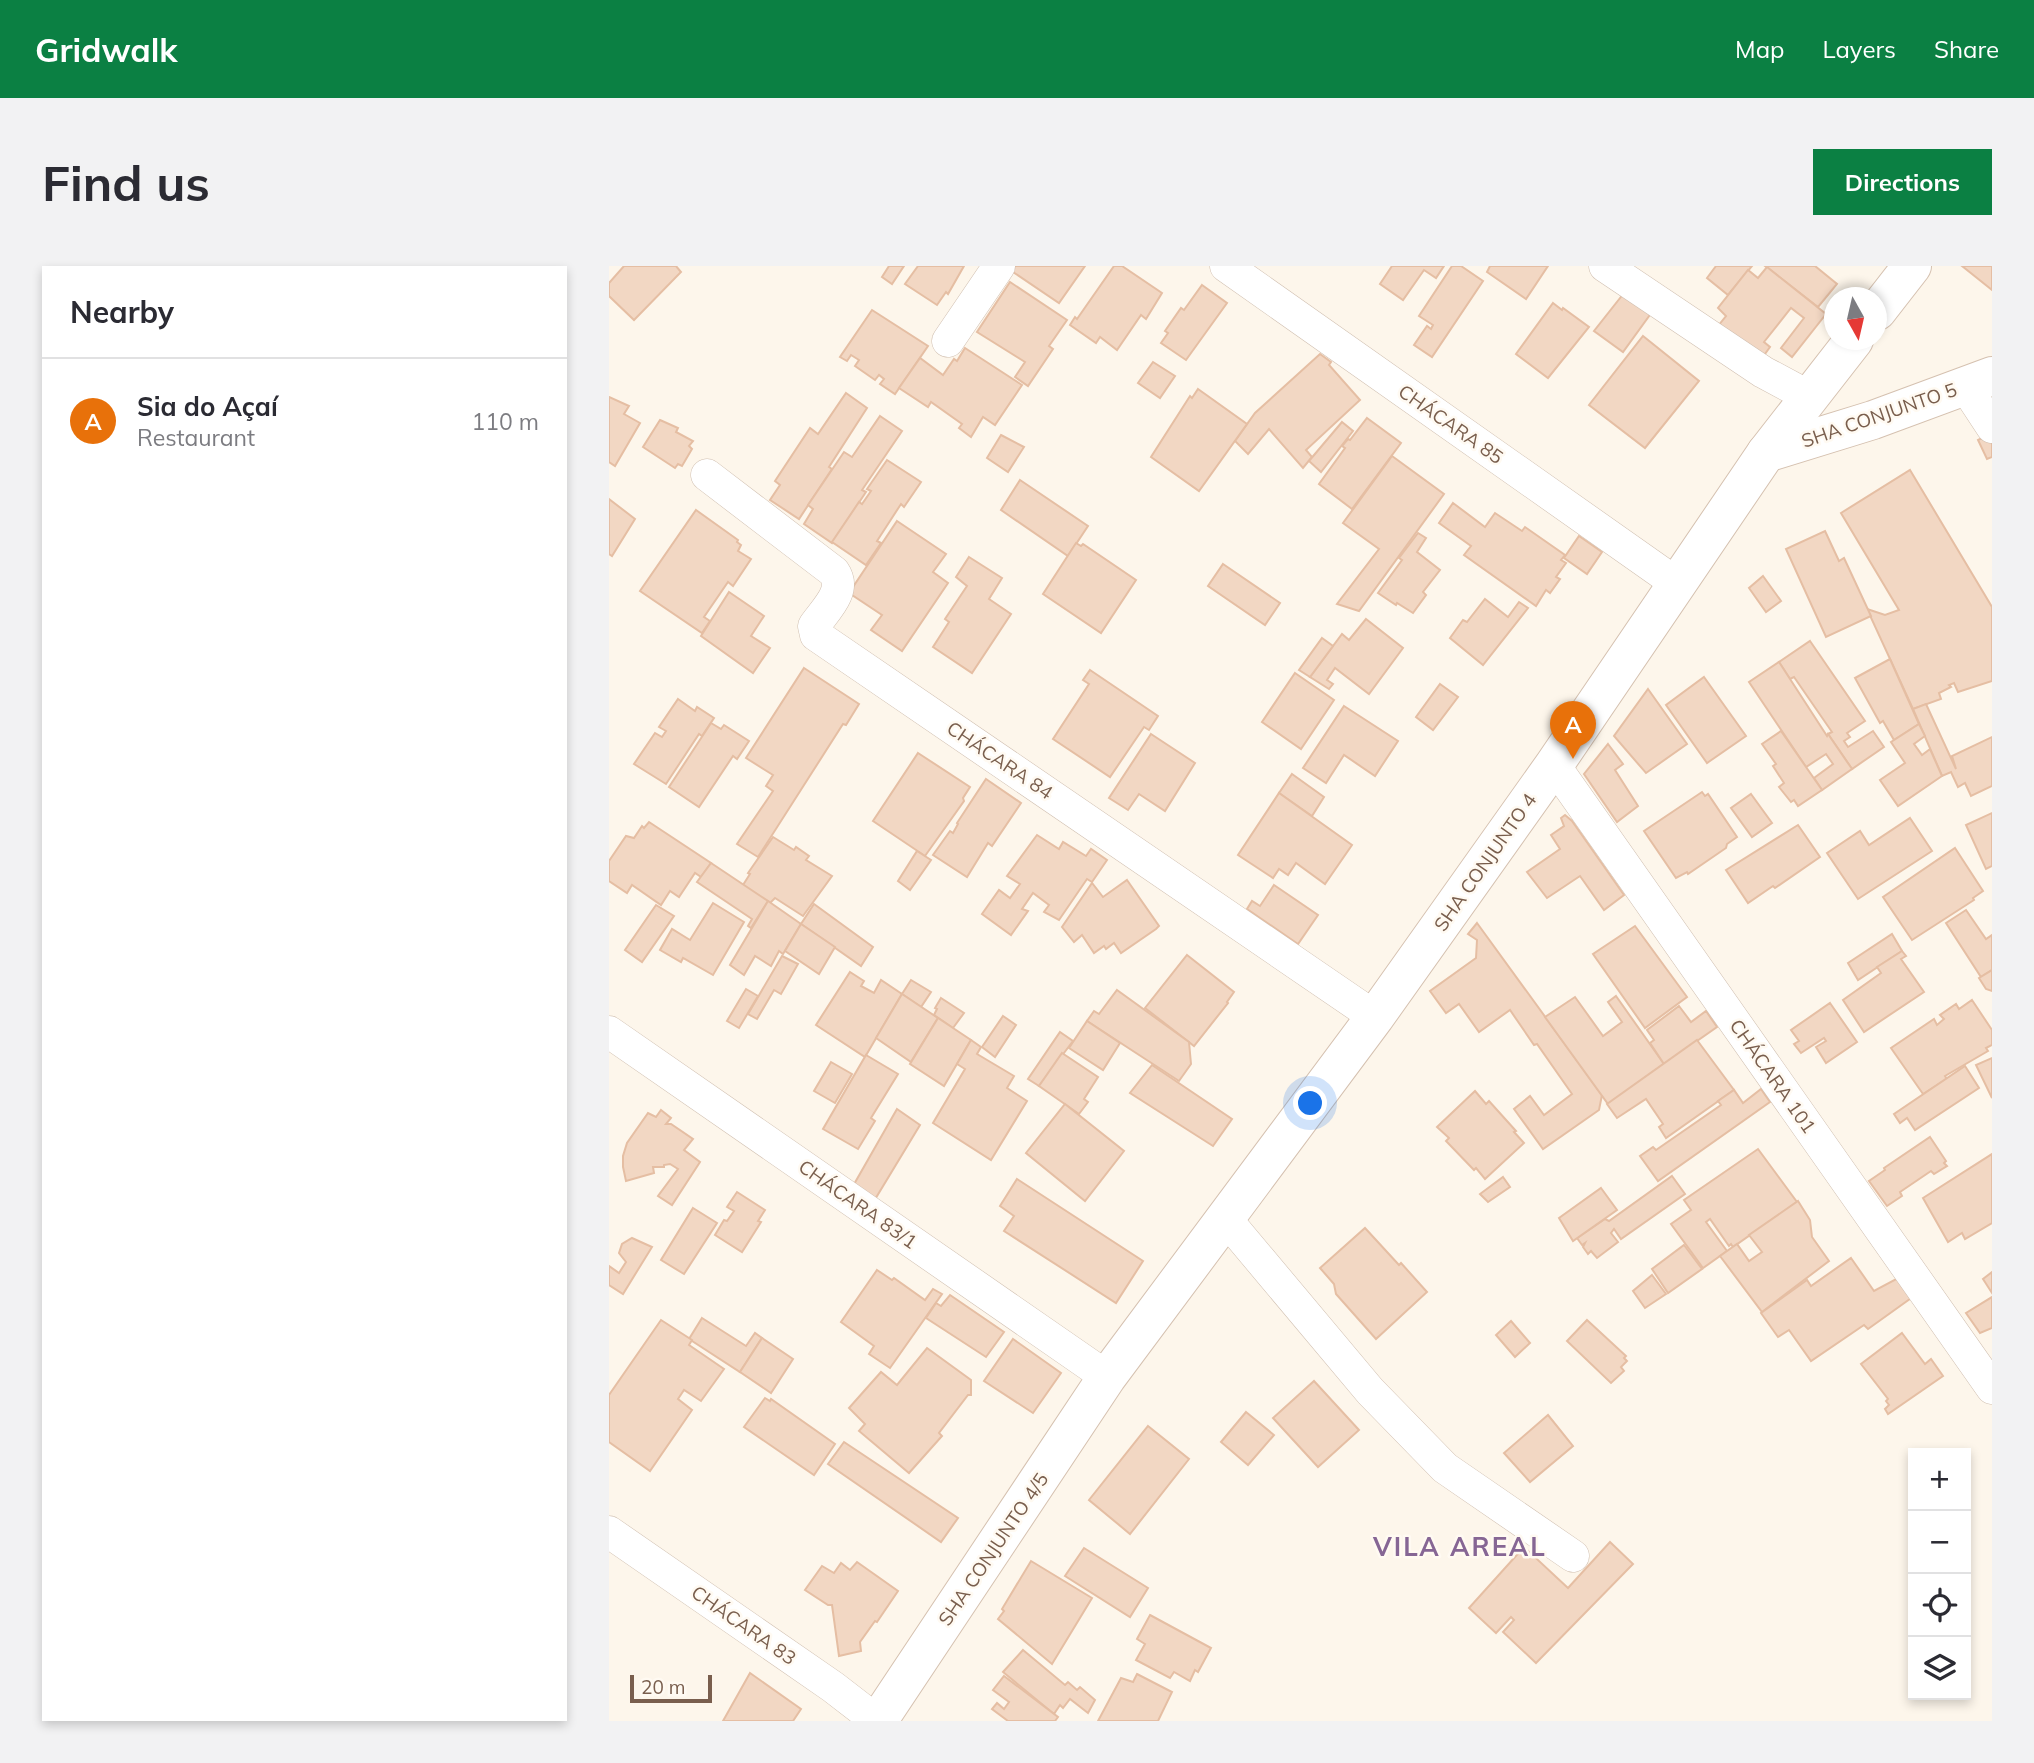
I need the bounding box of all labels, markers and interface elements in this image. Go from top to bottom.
text: Gridwalk [35,29,178,70]
text: Map [1735,34,1784,64]
text: Layers [1822,34,1896,64]
text: Share [1934,34,1999,64]
button: Directions [1813,149,1992,215]
text: Find us [42,152,210,213]
north arrow [1824,287,1887,350]
text: Nearby [70,293,174,331]
street label: SHA CONJUNTO 5 [1798,377,1960,453]
street label: CHÁCARA 85 [1394,379,1508,469]
text: Sia do Açaí [137,390,278,423]
text: A [84,407,102,436]
text: 110 m [471,407,539,436]
text: Restaurant [137,423,255,452]
pin: A [1550,701,1596,759]
street label: CHÁCARA 84 [942,716,1058,804]
street label: SHA CONJUNTO 4 [1428,788,1542,936]
street label: CHÁCARA 101 [1725,1014,1821,1138]
your location [1293,1086,1327,1120]
street label: CHÁCARA 83/1 [794,1154,922,1254]
map controls [1908,1448,1971,1700]
button: + [1908,1448,1971,1511]
street label: SHA CONJUNTO 4/5 [933,1468,1053,1630]
button: − [1908,1511,1971,1574]
district label: VILA AREAL [1372,1530,1547,1563]
button: locate [1908,1574,1971,1637]
street label: CHÁCARA 83 [687,1580,801,1670]
button: layers [1908,1637,1971,1700]
scale bar [630,1672,712,1704]
text: 20 m [641,1675,685,1699]

